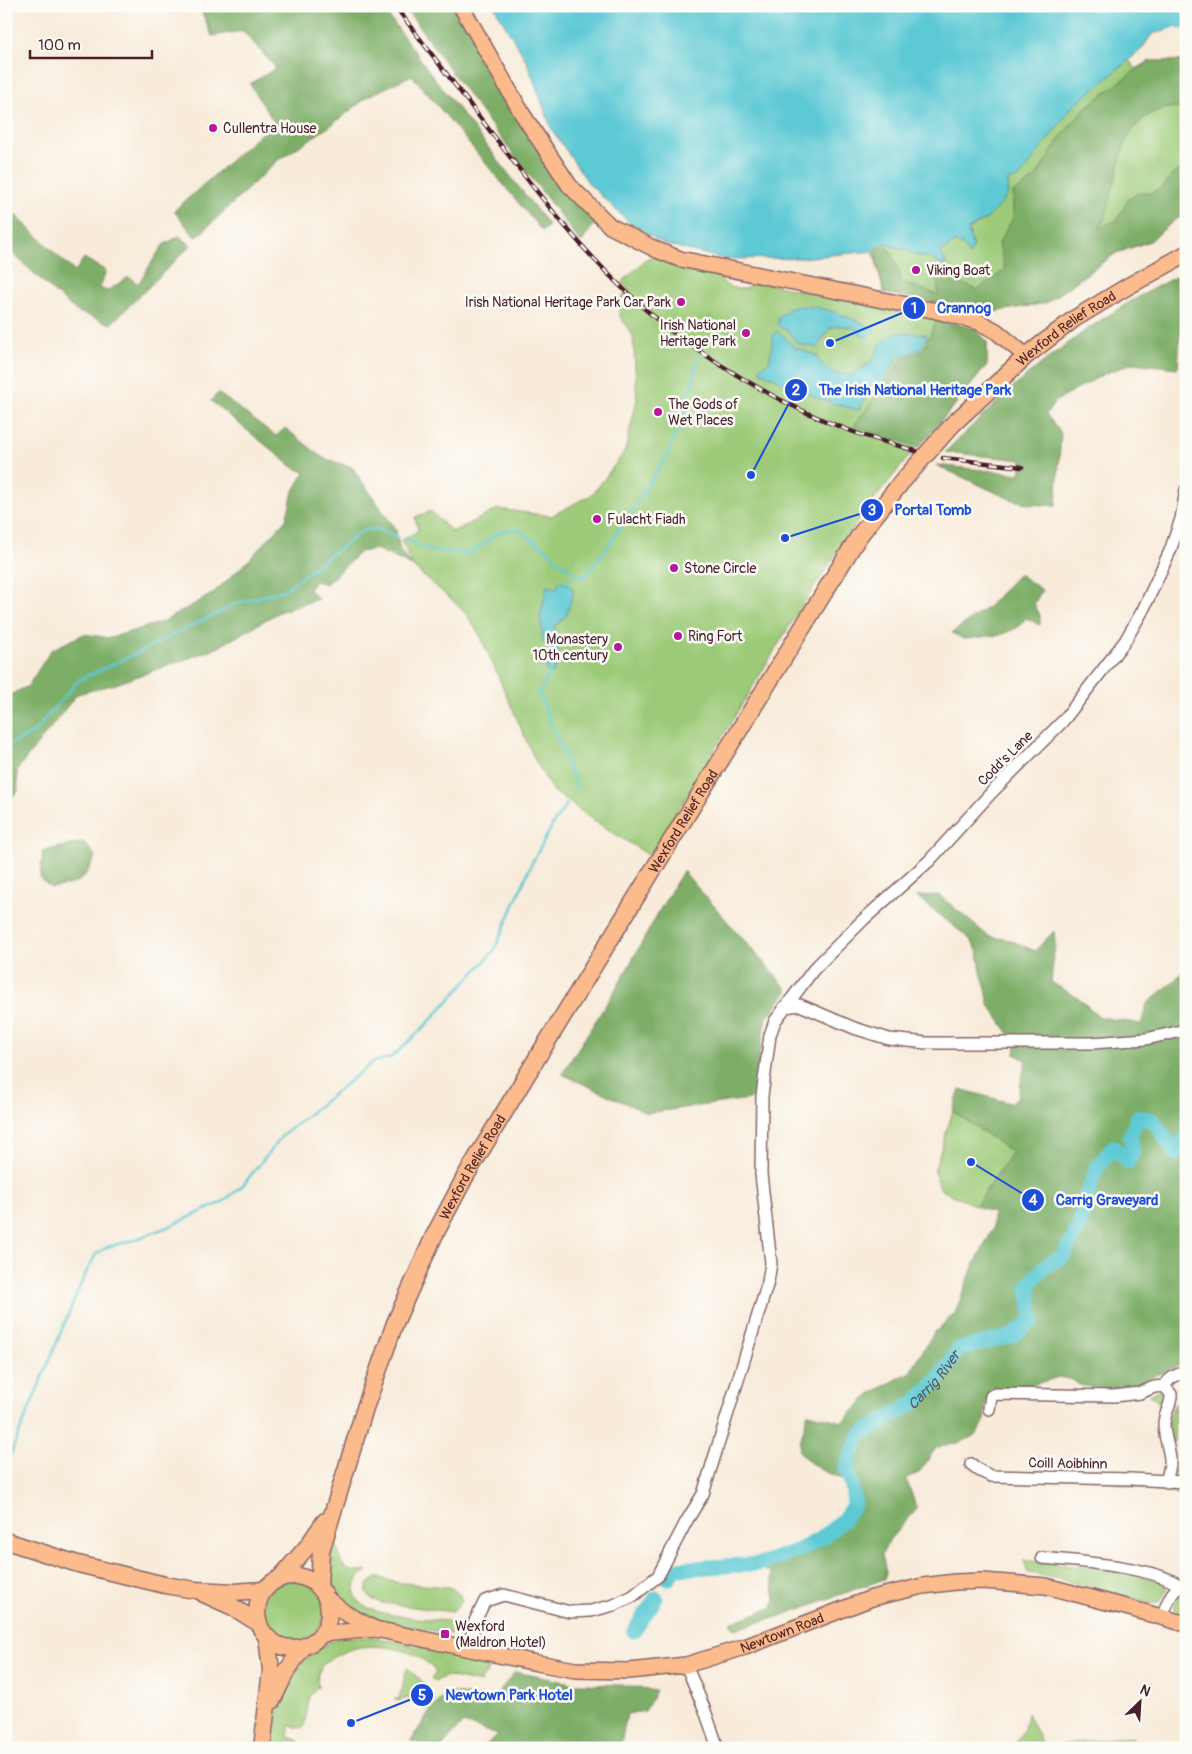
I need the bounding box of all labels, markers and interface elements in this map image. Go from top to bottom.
scale bar [30,28,152,60]
text: 100 m [38,36,81,55]
place label: Cullentra House [223,120,317,137]
marker: Cullentra House [207,122,219,134]
place label: Viking Boat [926,262,991,279]
marker: Viking Boat [910,264,922,276]
street label: Wexford Relief Road [1013,287,1119,370]
callout: Crannog [902,293,1001,323]
place label: Irish National Heritage Park Car Park [465,294,671,311]
marker: Irish National Heritage Park Car Park [675,296,687,308]
text: 1 [911,299,917,318]
text: Crannog [937,299,991,318]
place label: Irish National Heritage Park [660,317,736,350]
marker: Irish National Heritage Park [740,327,752,339]
callout: The Irish National Heritage Park [784,375,1021,405]
text: 2 [792,381,800,400]
text: The Irish National Heritage Park [818,381,1012,400]
place label: The Gods of Wet Places [668,396,739,429]
marker: The Gods of Wet Places [652,406,664,418]
callout: Portal Tomb [860,495,982,525]
text: 3 [868,501,876,520]
text: Portal Tomb [894,501,972,520]
place label: Fulacht Fiadh [607,511,686,528]
marker: Fulacht Fiadh [591,513,603,525]
place label: Stone Circle [684,560,757,577]
marker: Stone Circle [668,562,680,574]
place label: Ring Fort [688,628,743,645]
marker: Ring Fort [672,630,684,642]
place label: Monastery 10th century [533,631,608,664]
marker: Monastery 10th century [612,641,624,653]
street label: Codd's Lane [974,727,1036,789]
street label: Wexford Relief Road [645,767,722,876]
street label: Wexford Relief Road [436,1112,510,1223]
callout: Carrig Graveyard [1021,1185,1168,1215]
text: 4 [1029,1191,1038,1210]
text: Carrig Graveyard [1056,1191,1158,1210]
water label: Carrig River [905,1346,966,1414]
street label: Coill Aoibhinn [1028,1454,1108,1473]
street label: Newtown Road [738,1609,827,1657]
place label: Wexford (Maldron Hotel) [455,1618,546,1651]
marker: Wexford (Maldron Hotel) [439,1628,451,1640]
north arrow [1114,1676,1164,1726]
callout: Newtown Park Hotel [410,1680,582,1710]
text: N [1137,1681,1153,1700]
text: 5 [418,1686,426,1705]
text: Newtown Park Hotel [445,1686,573,1705]

